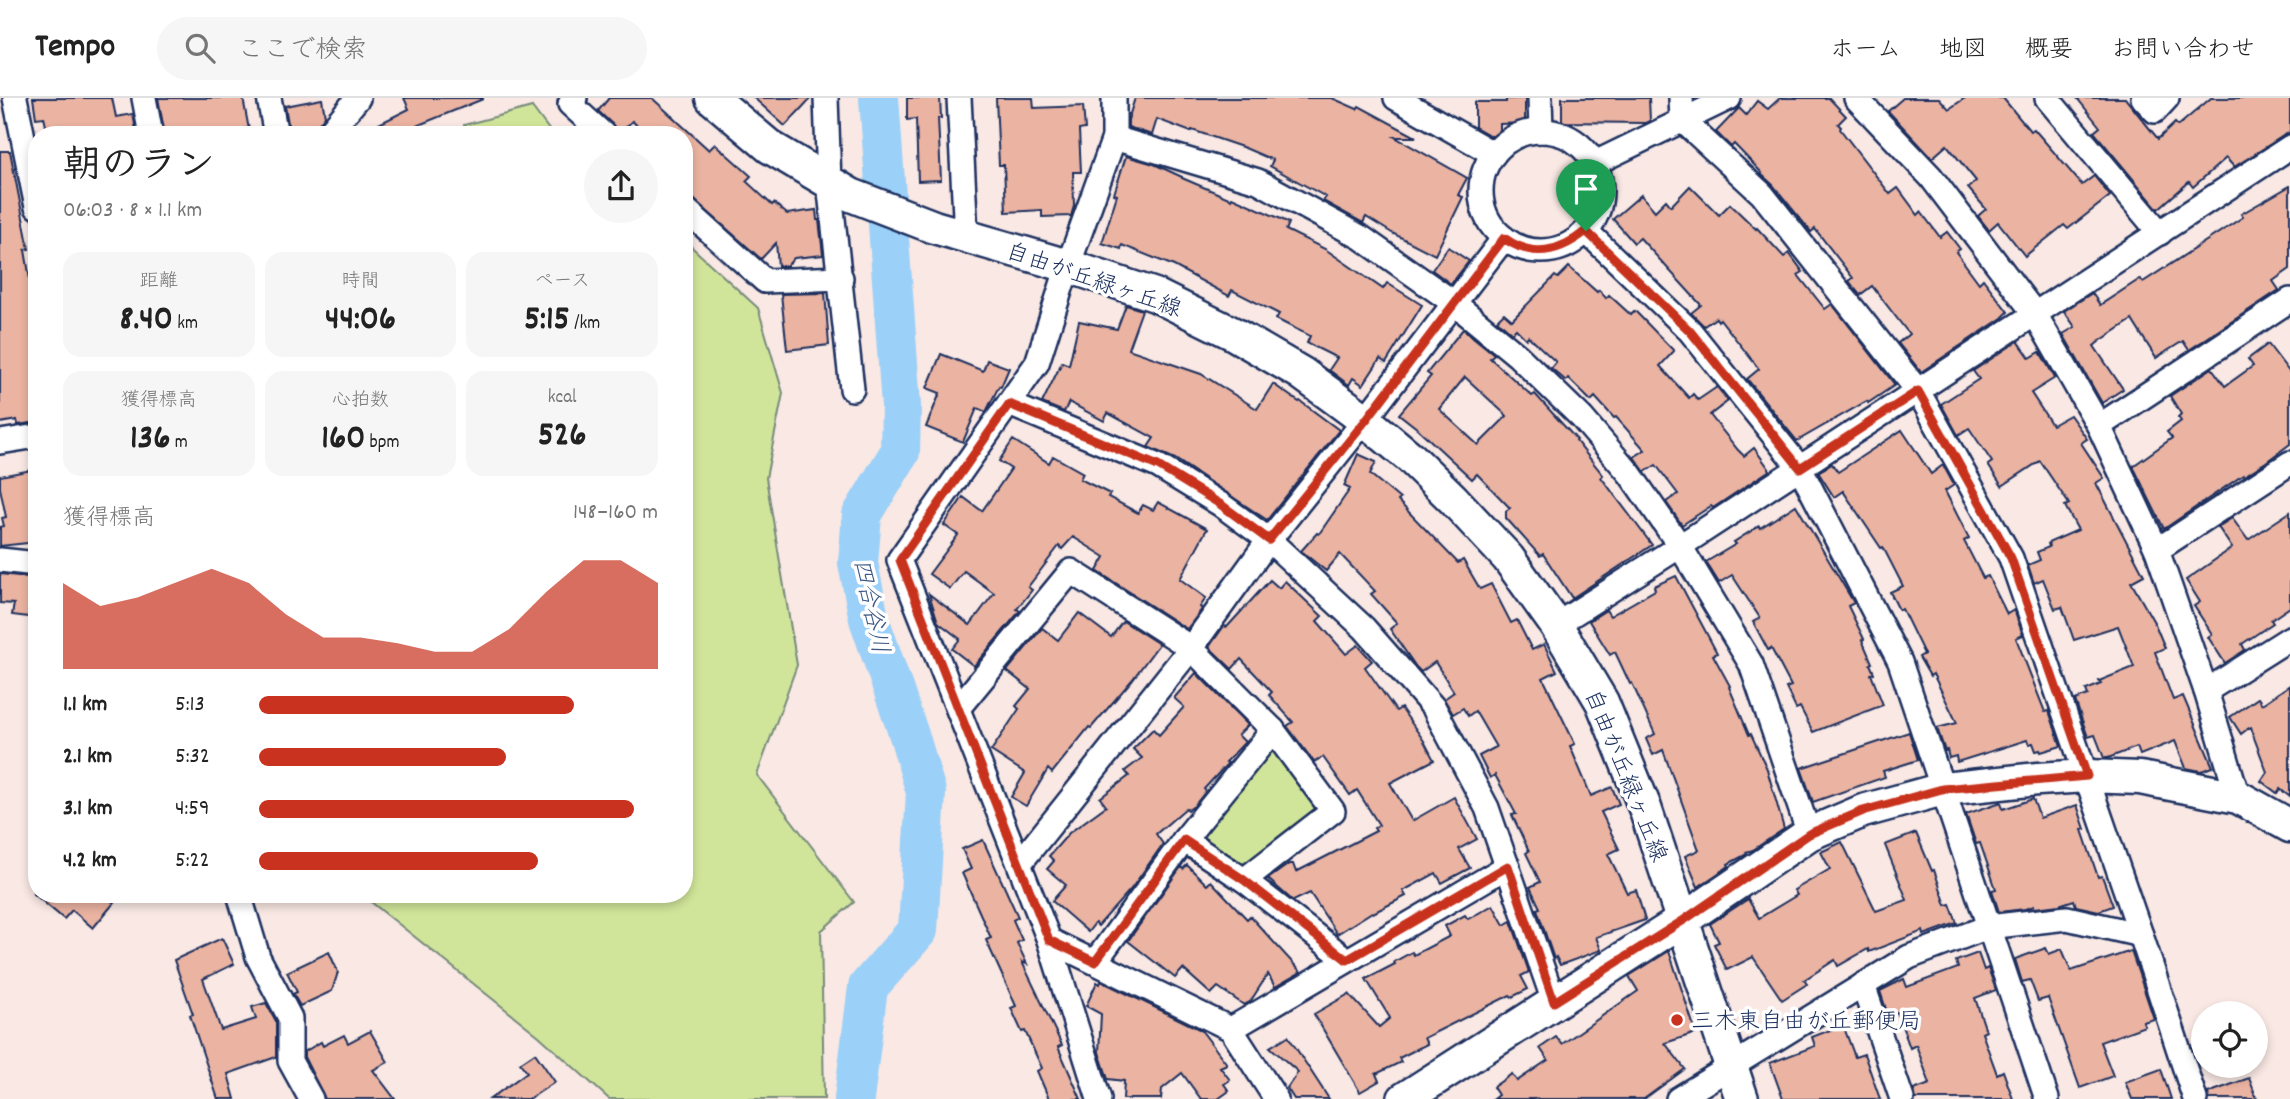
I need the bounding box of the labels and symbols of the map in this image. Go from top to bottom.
pin [1556,159,1616,231]
street label: 自由が丘緑ヶ丘線 [1001,237,1185,328]
water label: 四合谷川 [842,556,896,657]
street label: 自由が丘緑ヶ丘線 [1574,685,1674,868]
place label: 三木東自由が丘郵便局 [1691,1007,1921,1040]
marker: 三木東自由が丘郵便局 [1669,1012,1685,1028]

